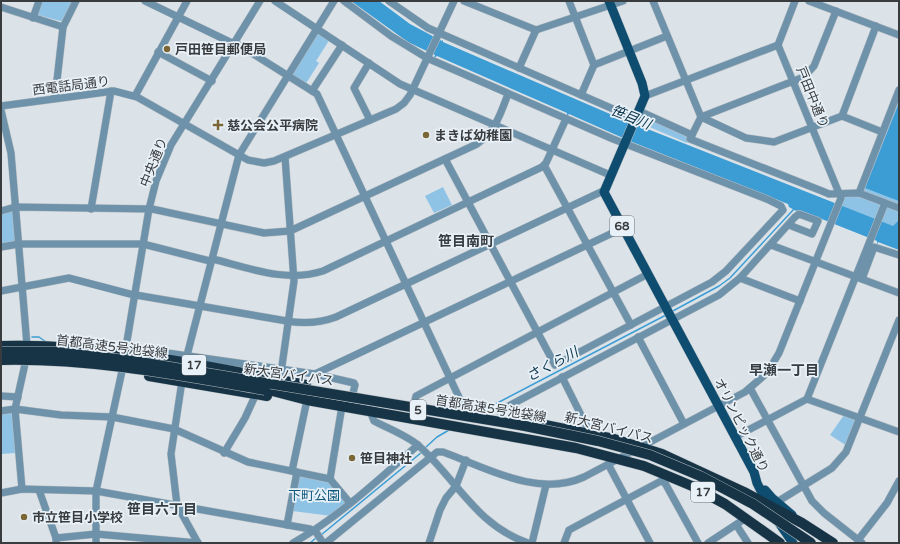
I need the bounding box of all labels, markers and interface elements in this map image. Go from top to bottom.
place label: 戸田笹目郵便局 [175,42,266,58]
marker: 戸田笹目郵便局 [162,44,172,54]
street label: 戸田中通り [792,64,832,131]
street label: 西電話局通り [31,73,111,99]
water label: 笹目川 [608,102,655,134]
place label: 慈公会公平病院 [227,118,318,134]
marker: 慈公会公平病院 [212,119,224,131]
place label: まきば幼稚園 [434,128,512,144]
marker: まきば幼稚園 [421,130,431,140]
street label: 中央通り [137,135,171,189]
road number: 68 [610,216,634,236]
district label: 笹目南町 [438,233,494,250]
street label: 首都高速5号池袋線 [55,332,169,362]
water label: さくら川 [524,343,583,385]
road number: 17 [182,355,206,375]
street label: 新大宮バイパス [243,361,335,389]
district label: 早瀬一丁目 [749,362,819,379]
street label: オリンピック通り [710,375,772,475]
street label: 首都高速5号池袋線 [434,392,547,426]
road number: 5 [410,400,426,420]
street label: 新大宮バイパス [563,409,655,447]
place label: 笹目神社 [360,451,412,467]
marker: 笹目神社 [347,453,357,463]
road number: 17 [691,482,715,502]
park label: 下町公園 [288,488,340,504]
district label: 笹目六丁目 [127,501,197,518]
place label: 市立笹目小学校 [32,510,123,526]
marker: 市立笹目小学校 [19,512,29,522]

